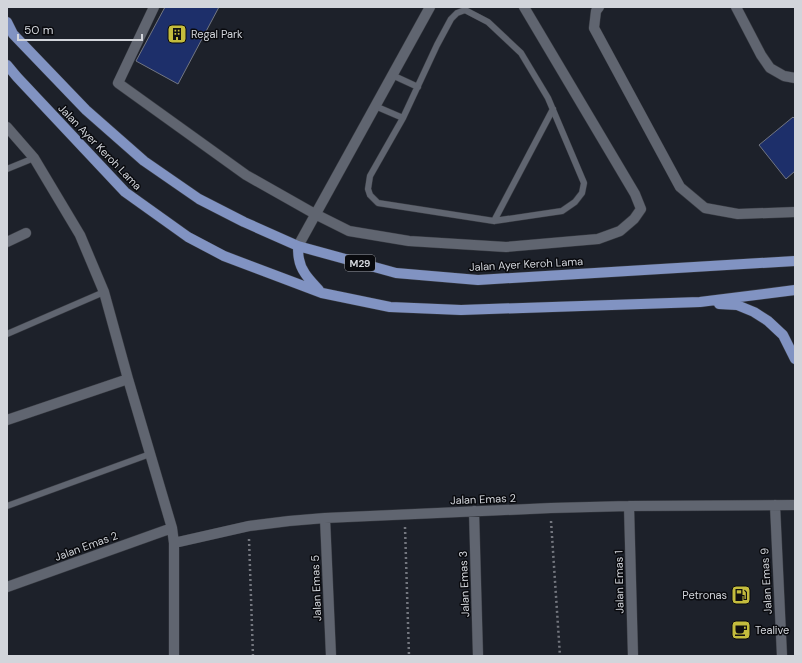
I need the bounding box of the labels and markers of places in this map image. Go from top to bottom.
building icon: Regal Park [166,23,188,45]
place label: Regal Park [191,27,243,41]
fuel station icon: Petronas [730,584,752,606]
place label: Petronas [682,588,727,602]
cafe icon: Tealive [730,619,752,641]
place label: Tealive [755,623,789,637]

